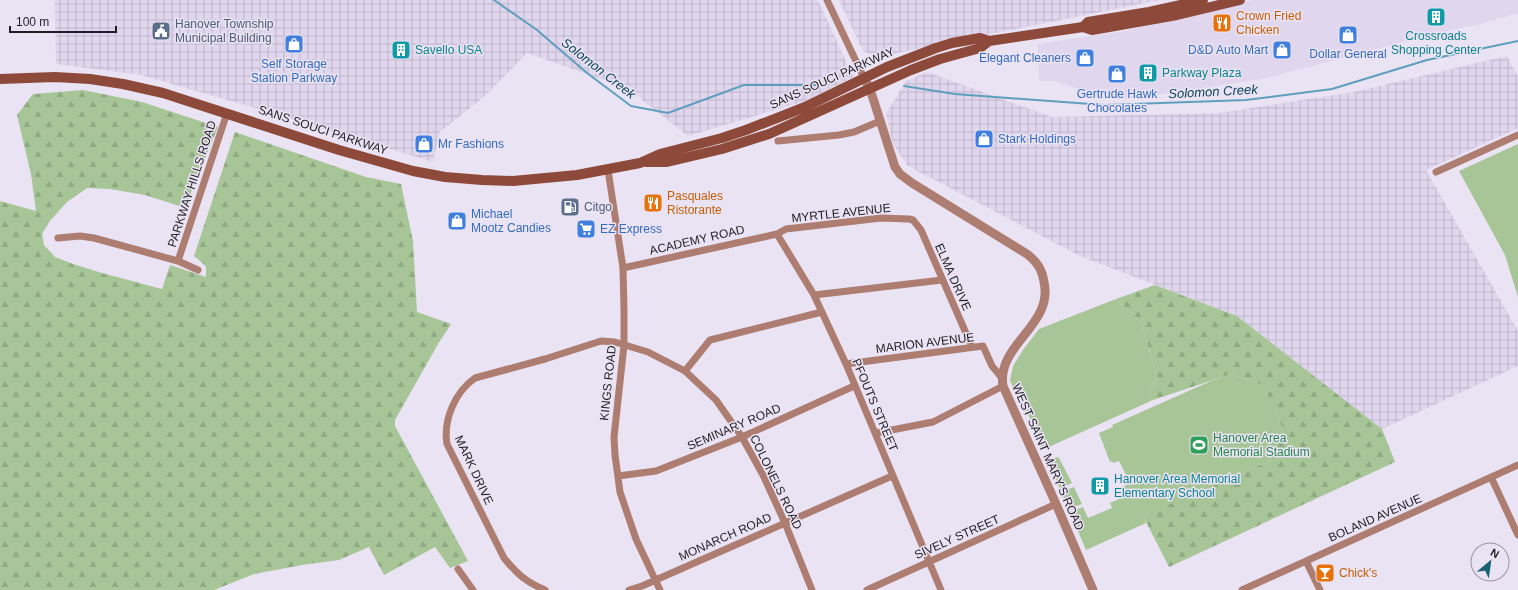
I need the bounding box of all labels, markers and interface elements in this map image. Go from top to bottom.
building icon: Crossroads Shopping Center [1425,6,1447,28]
scale bar [10,8,116,34]
place label: Crown Fried Chicken [1236,9,1301,37]
restaurant icon: Crown Fried Chicken [1211,12,1233,34]
text: 100 m [16,15,49,29]
place label: Hanover Township Municipal Building [175,17,274,45]
public building icon: Hanover Township Municipal Building [150,20,172,42]
shop icon: Dollar General [1337,24,1359,46]
place label: Crossroads Shopping Center [1391,29,1481,57]
shop icon: Self Storage Station Parkway [283,33,305,55]
water label: Solomon Creek [559,35,640,103]
building icon: Savello USA [390,39,412,61]
shop icon: D&D Auto Mart [1271,39,1293,61]
place label: Savello USA [415,43,482,57]
place label: D&D Auto Mart [1188,43,1269,57]
street label: SANS SOUCI PARKWAY [767,44,897,112]
shop icon: Elegant Cleaners [1074,47,1096,69]
place label: Dollar General [1309,47,1387,61]
place label: Elegant Cleaners [979,51,1071,65]
place label: Self Storage Station Parkway [251,57,337,85]
building icon: Parkway Plaza [1137,62,1159,84]
shop icon: Gertrude Hawk Chocolates [1106,63,1128,85]
place label: Parkway Plaza [1162,66,1242,80]
water label: Solomon Creek [1168,82,1260,101]
place label: Gertrude Hawk Chocolates [1077,87,1158,115]
street label: SANS SOUCI PARKWAY [257,102,389,158]
street label: PARKWAY HILLS ROAD [165,119,219,249]
shop icon: Stark Holdings [973,128,995,150]
place label: Stark Holdings [998,132,1076,146]
shop icon: Mr Fashions [413,133,435,155]
place label: Mr Fashions [438,137,504,151]
place label: Pasquales Ristorante [667,189,723,217]
restaurant icon: Pasquales Ristorante [642,192,664,214]
fuel station icon: Citgo [559,196,581,218]
place label: Citgo [584,200,612,214]
street label: MYRTLE AVENUE [791,201,891,225]
place label: Michael Mootz Candies [471,207,551,235]
shop icon: Michael Mootz Candies [446,210,468,232]
supermarket icon: EZ Express [575,218,597,240]
place label: EZ Express [600,222,662,236]
street label: ACADEMY ROAD [648,222,746,258]
street label: ELMA DRIVE [932,241,974,313]
street label: MARION AVENUE [875,330,975,356]
street label: KINGS ROAD [597,344,619,421]
street label: PFOUTS STREET [849,357,901,454]
street label: WEST SAINT MARY'S ROAD [1009,382,1087,533]
street label: SEMINARY ROAD [685,401,783,453]
place label: Hanover Area Memorial Stadium [1213,431,1310,459]
street label: COLONELS ROAD [747,432,805,532]
street label: MARK DRIVE [452,433,496,507]
sports icon: Hanover Area Memorial Stadium [1188,434,1210,456]
place label: Hanover Area Memorial Elementary School [1114,472,1240,500]
building icon: Hanover Area Memorial Elementary School [1089,475,1111,497]
street label: BOLAND AVENUE [1326,491,1424,545]
street label: MONARCH ROAD [676,510,774,564]
street label: SIVELY STREET [912,512,1002,562]
north arrow [1470,542,1510,582]
text: N [1488,546,1501,560]
bar icon: Chick's [1314,562,1336,584]
place label: Chick's [1339,566,1377,580]

